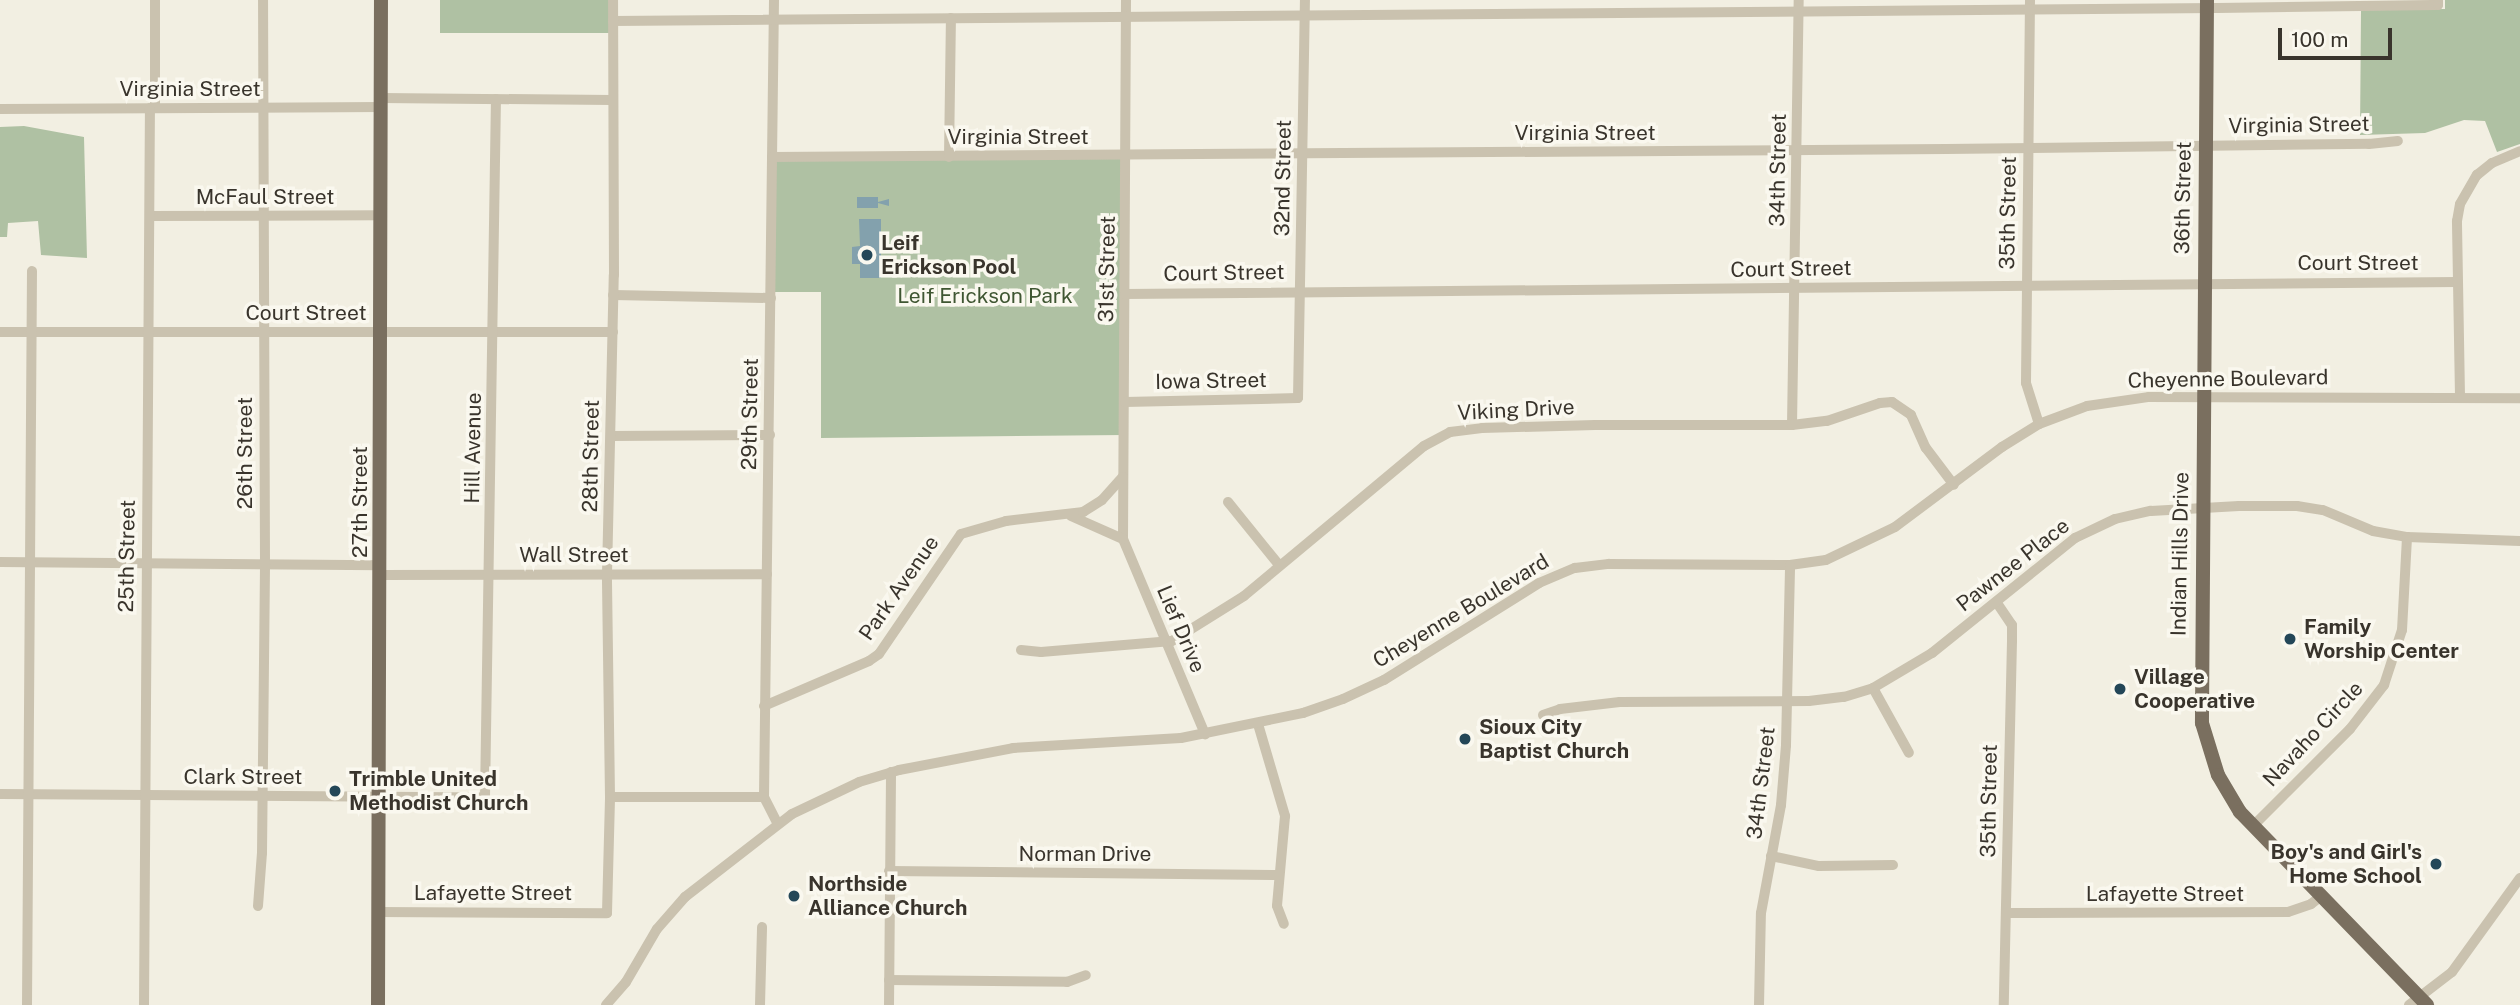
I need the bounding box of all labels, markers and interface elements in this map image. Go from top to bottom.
scale bar [2282,14,2396,58]
text: 100 m [2291,27,2348,52]
street label: Virginia Street [119,76,261,102]
street label: Virginia Street [2228,111,2370,139]
street label: 34th Street [1764,113,1792,227]
street label: 32nd Street [1269,119,1297,237]
street label: Virginia Street [1514,120,1656,146]
street label: Virginia Street [947,124,1089,150]
street label: 36th Street [2169,141,2197,255]
street label: 35th Street [1994,156,2022,270]
street label: McFaul Street [196,184,334,210]
street label: 31st Street [1093,215,1121,323]
place label: Leif Erickson Pool [881,230,1016,280]
marker: Leif Erickson Pool [859,247,875,263]
street label: Court Street [2297,250,2419,276]
street label: Court Street [1730,255,1852,283]
street label: Court Street [1163,259,1285,287]
park label: Leif Erickson Park [897,283,1073,309]
street label: Court Street [245,300,367,326]
street label: 29th Street [736,358,764,470]
street label: Cheyenne Boulevard [2127,365,2329,393]
street label: Iowa Street [1155,367,1267,395]
street label: Hill Avenue [459,392,487,504]
street label: Viking Drive [1457,394,1575,426]
street label: 26th Street [232,397,258,509]
street label: 28th Street [577,399,605,513]
street label: 27th Street [347,446,373,558]
street label: Indian Hills Drive [2166,472,2194,636]
street label: 25th Street [113,499,141,613]
street label: Pawnee Place [1952,513,2074,617]
street label: Park Avenue [854,531,944,645]
street label: Wall Street [519,542,629,568]
street label: Cheyenne Boulevard [1368,548,1554,674]
street label: Lief Drive [1151,582,1211,676]
place label: Family Worship Center [2304,614,2459,664]
marker: Family Worship Center [2282,631,2298,647]
place label: Village Cooperative [2134,664,2255,714]
street label: Navaho Circle [2258,676,2368,792]
marker: Village Cooperative [2112,681,2128,697]
place label: Sioux City Baptist Church [1479,714,1629,764]
street label: 34th Street [1742,725,1780,841]
marker: Sioux City Baptist Church [1457,731,1473,747]
street label: 35th Street [1975,744,2003,858]
street label: Clark Street [184,764,302,790]
place label: Trimble United Methodist Church [349,766,529,816]
marker: Trimble United Methodist Church [327,783,343,799]
place label: Boy's and Girl's Home School [2270,839,2422,889]
street label: Norman Drive [1019,841,1151,867]
marker: Boy's and Girl's Home School [2428,856,2444,872]
place label: Northside Alliance Church [808,871,967,921]
street label: Lafayette Street [414,880,572,906]
street label: Lafayette Street [2086,881,2244,907]
marker: Northside Alliance Church [786,888,802,904]

